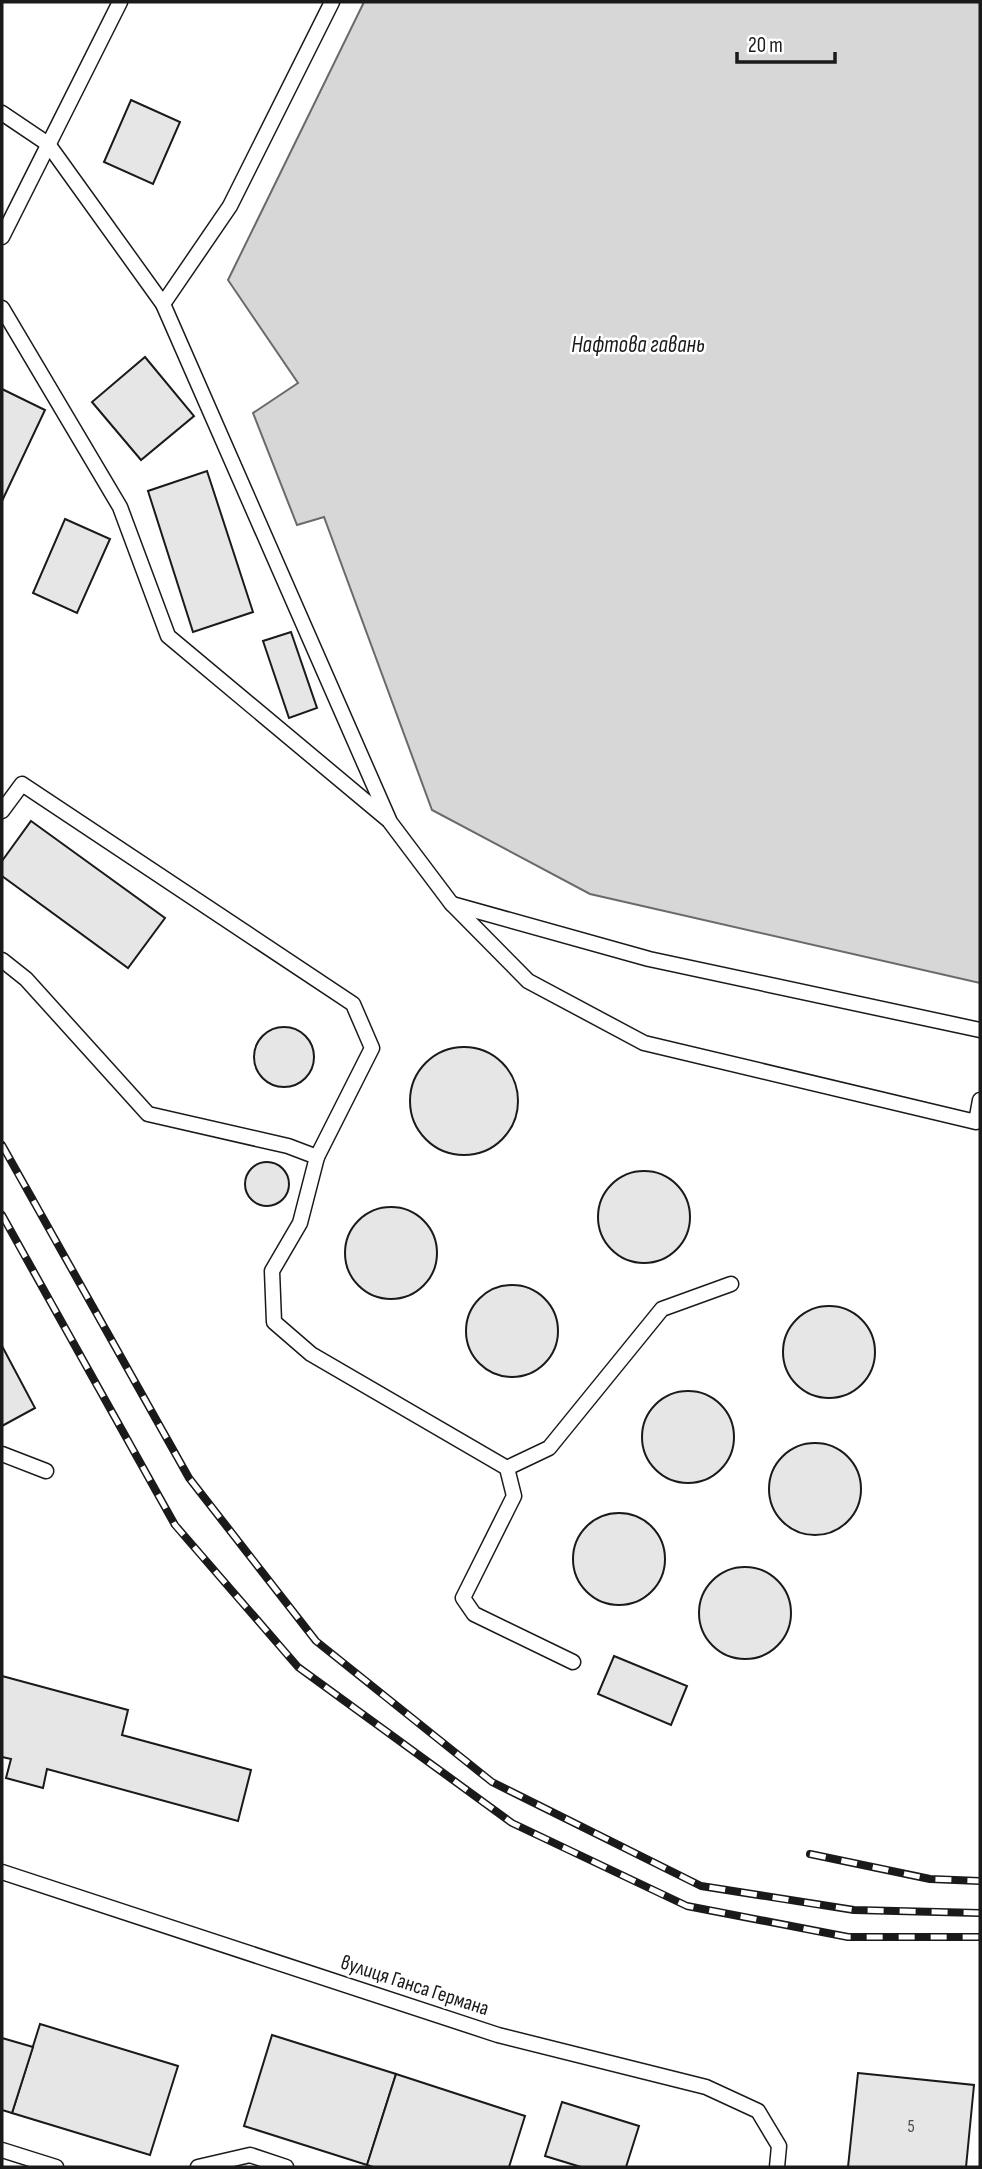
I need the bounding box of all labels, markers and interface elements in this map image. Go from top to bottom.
scale bar [737,21,835,65]
text: 20 m [748,33,783,58]
water label: Нафтова гавань [571,331,705,359]
street label: вулиця Ганса Германа [338,1950,492,2021]
house number: 5 [907,2116,915,2137]

